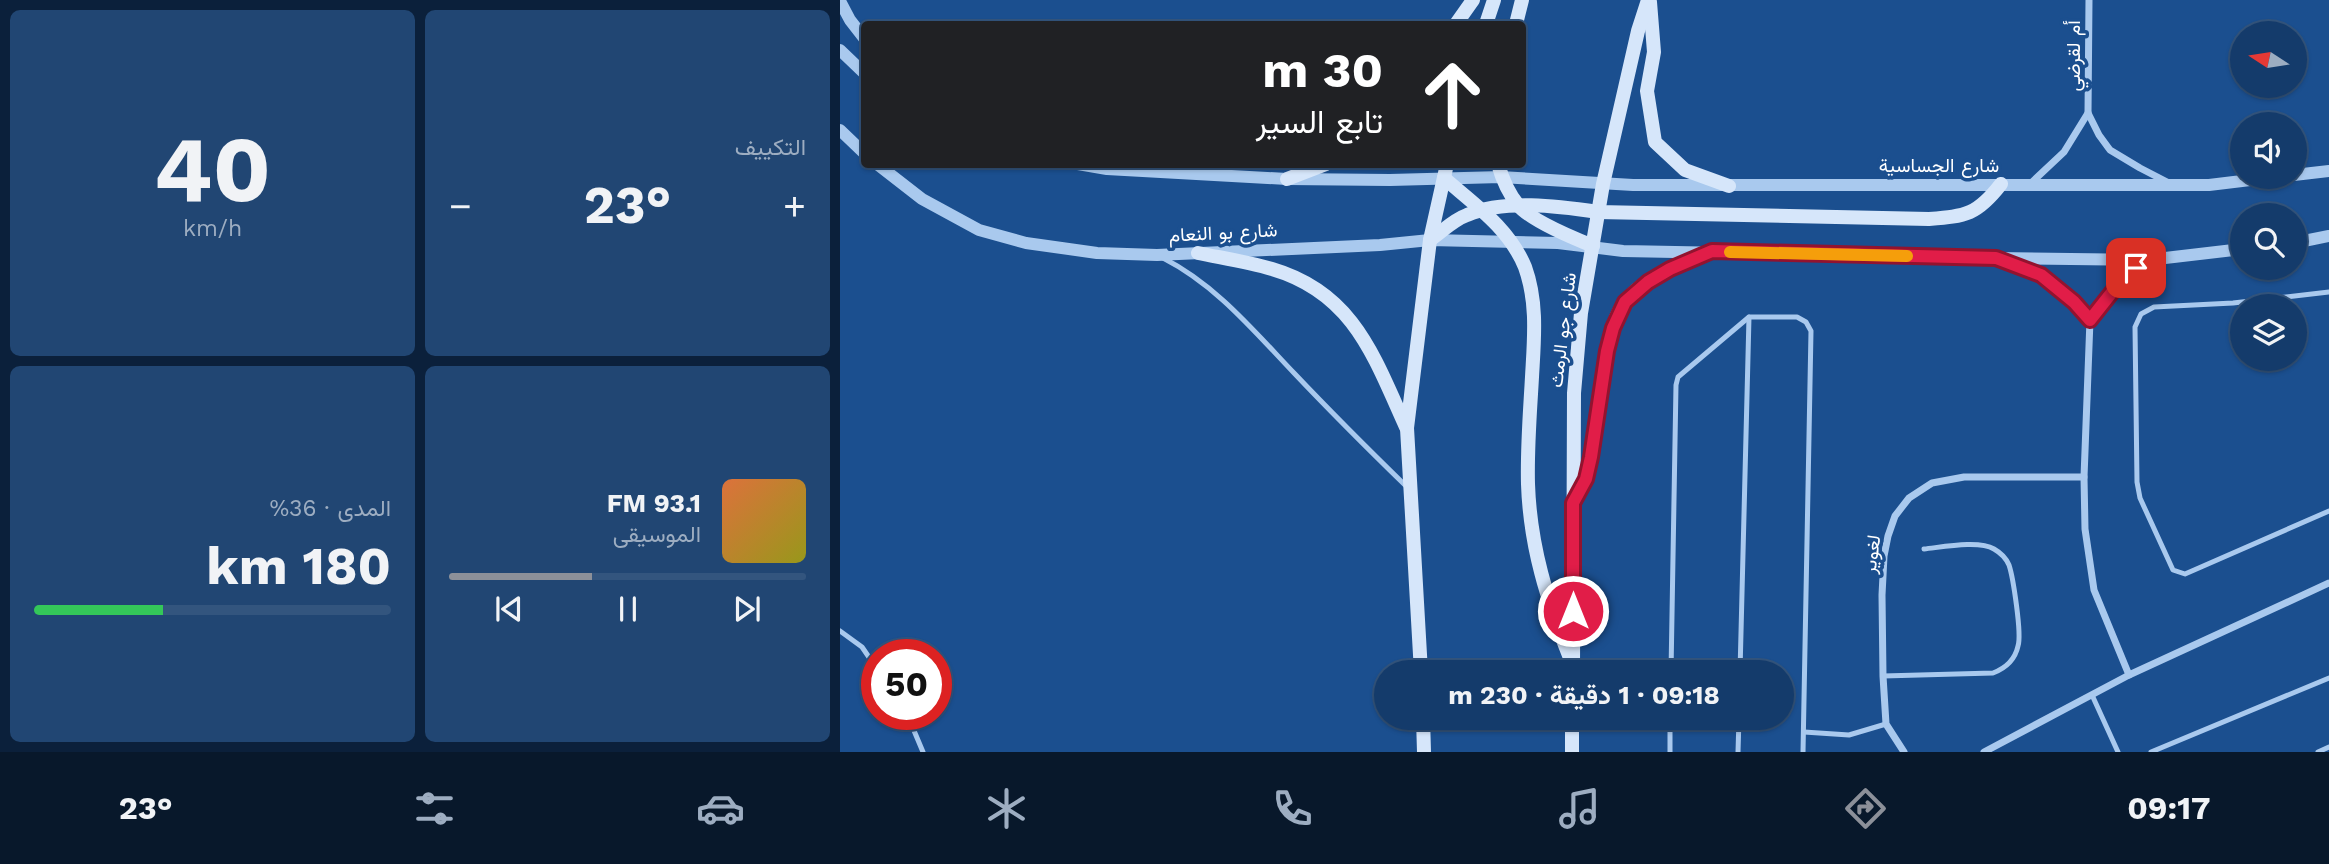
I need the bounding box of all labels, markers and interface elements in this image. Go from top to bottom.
street label: أم لقرضي [2062,20,2089,92]
north arrow [2230,21,2306,98]
map controls [2230,21,2307,371]
text: 30 m [1262,41,1383,99]
icon: ahead [1407,49,1498,140]
text: تابع السير [1256,103,1383,141]
button: sound [2230,112,2307,189]
text: 40 [154,116,271,223]
text: التكييف [735,134,806,161]
street label: شارع الجساسية [1879,154,1999,178]
text: 23° [584,175,671,236]
text: − [449,184,472,228]
text: + [783,184,806,228]
button: search [2230,203,2307,280]
text: km/h [183,215,242,242]
street label: شارع بو النعام [1168,218,1278,248]
pin [2106,238,2166,298]
icon: arrive [2117,249,2155,287]
street label: شارع جو الرمث [1544,271,1582,389]
button: layers [2230,294,2307,371]
text: 93.1 FM [607,488,701,518]
text: المدى · 36% [269,495,391,522]
text: الموسيقى [613,521,701,548]
street label: لغوير [1857,533,1886,576]
text: 180 km [206,536,391,597]
position arrow [1536,574,1610,648]
icon: previous [490,590,528,628]
icon: pause [609,590,647,628]
icon: next [728,590,766,628]
speed limit sign: 50 [861,639,952,730]
text: 09:18 · 1 دقيقة · 230 m [1448,680,1720,710]
icon: filters [410,784,459,833]
icon: car [696,784,745,833]
icon: climate [982,784,1031,833]
icon: phone [1268,784,1317,833]
icon: music [1555,784,1604,833]
icon: directions [1841,784,1890,833]
text: 23° [119,789,173,827]
text: 09:17 [2127,789,2210,827]

